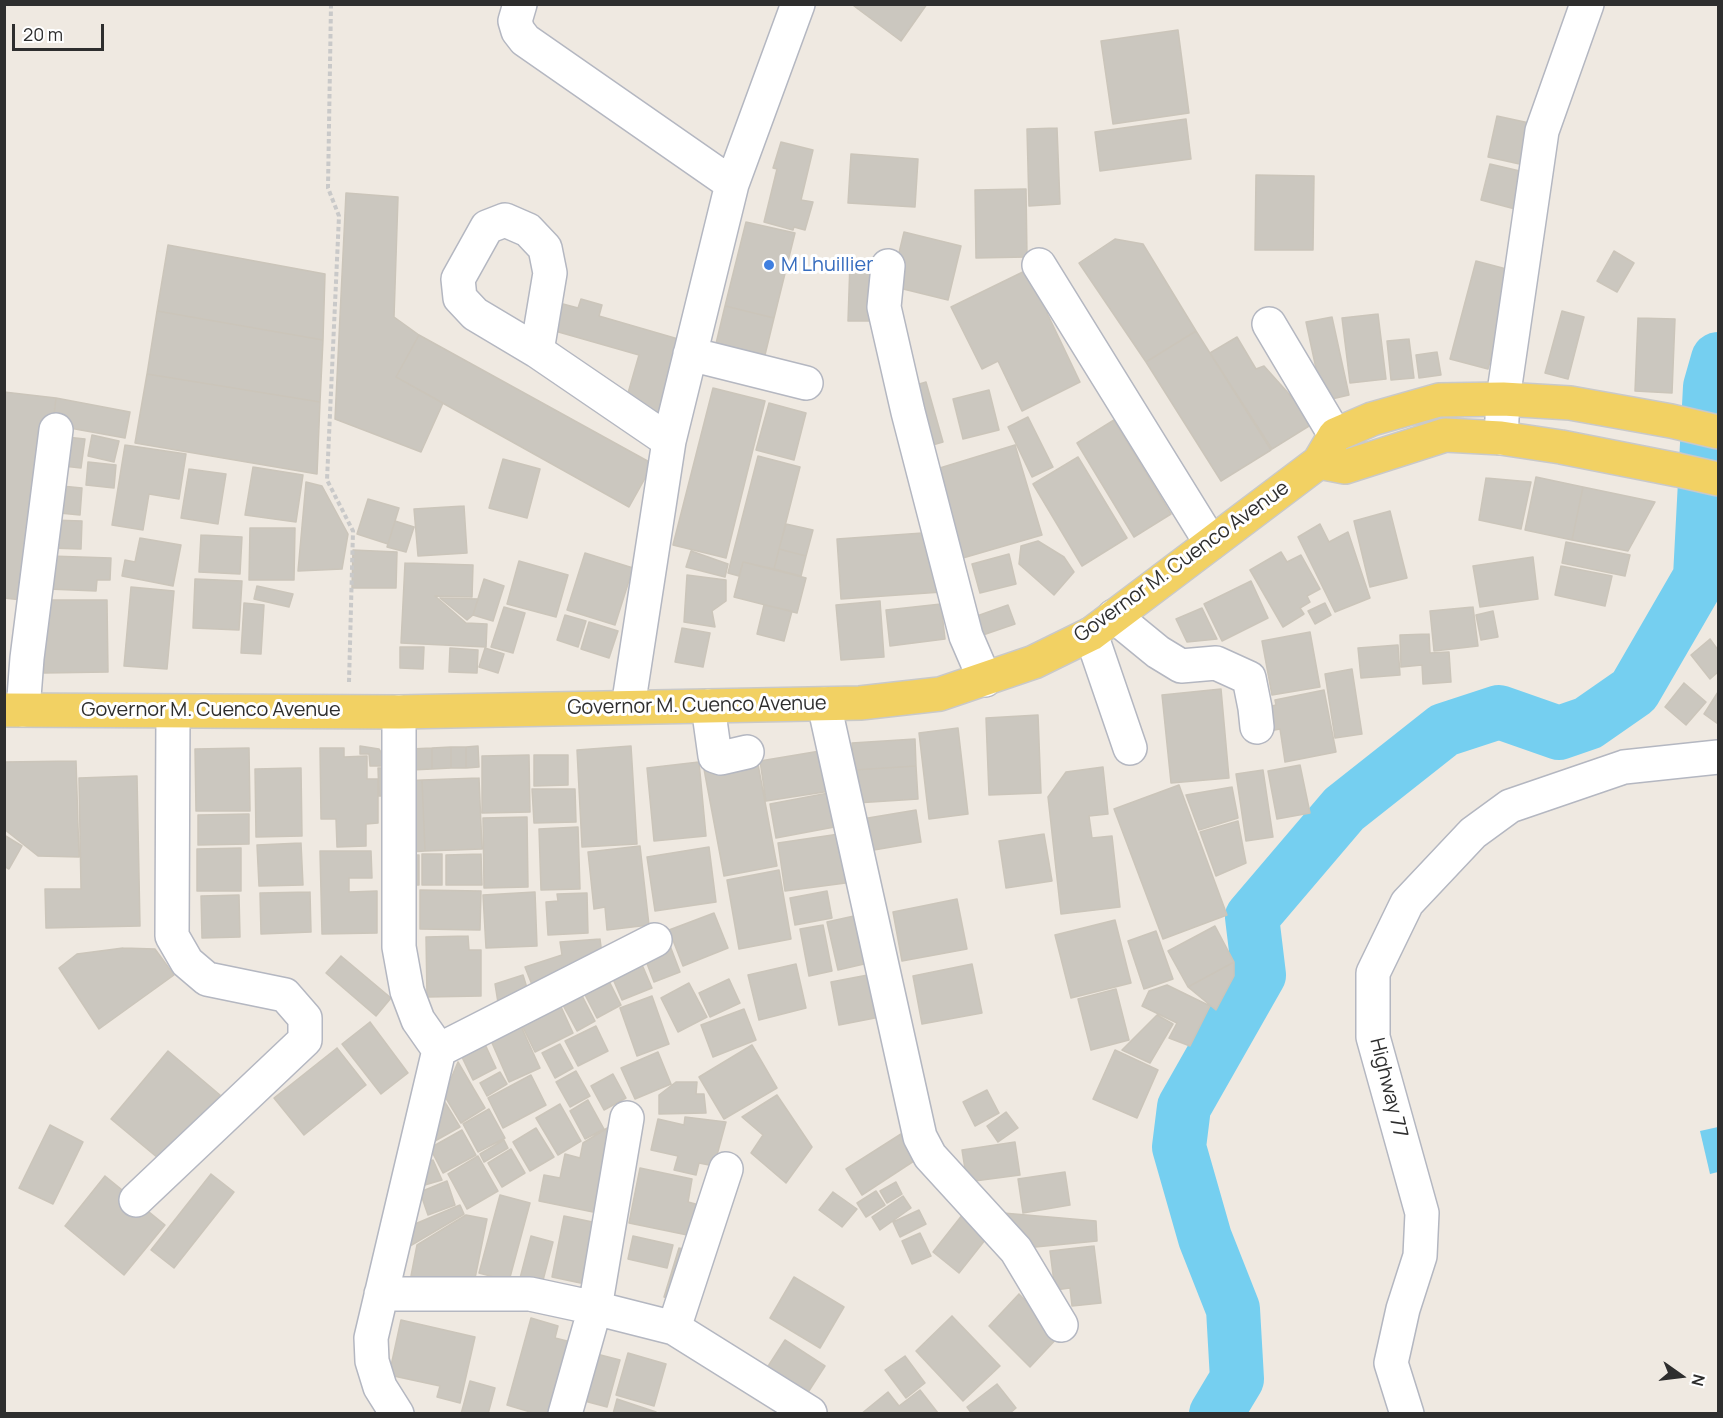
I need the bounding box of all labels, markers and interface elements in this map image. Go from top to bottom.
scale bar [15,12,106,50]
text: 20 m [23,22,63,46]
place label: M Lhuillier [781,253,873,277]
marker: M Lhuillier [762,258,776,272]
street label: Governor M. Cuenco Avenue [1070,476,1294,648]
street label: Governor M. Cuenco Avenue [567,692,827,720]
street label: Governor M. Cuenco Avenue [81,698,341,722]
street label: Highway 77 [1364,1035,1412,1141]
north arrow [1651,1346,1711,1406]
text: N [1686,1372,1711,1389]

